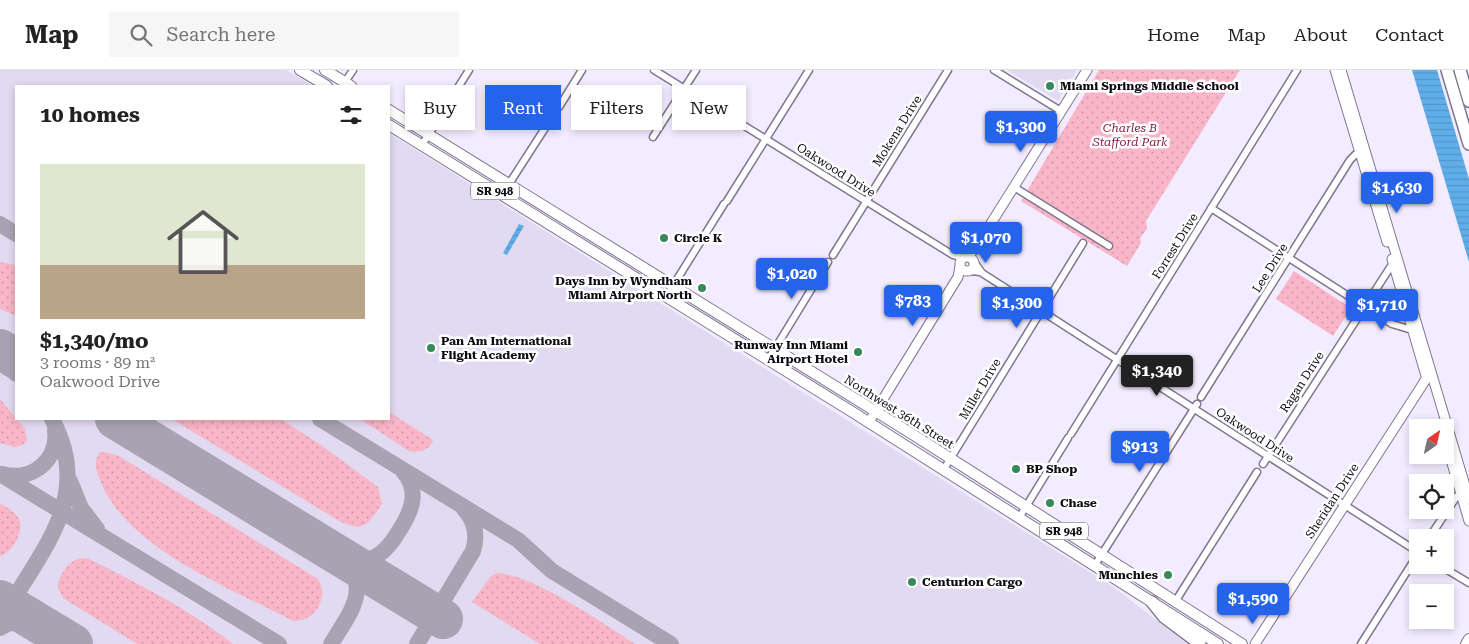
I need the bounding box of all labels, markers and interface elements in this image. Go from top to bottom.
search box [109,12,459,57]
text: Map [25,21,79,49]
icon: search [127,21,155,49]
text: Search here [167,23,275,46]
text: Home [1147,24,1199,45]
text: Map [1227,24,1266,45]
text: About [1294,24,1347,45]
text: Contact [1375,24,1444,45]
place label: Miami Springs Middle School [1060,79,1239,93]
marker: Miami Springs Middle School [1044,80,1056,92]
chip: Buy [405,85,475,130]
chip: Rent [485,85,561,130]
chip: Filters [571,85,662,130]
chip: New [672,85,746,130]
street label: Mokena Drive [870,93,925,169]
icon: filters [337,101,365,129]
text: 10 homes [40,103,140,127]
pin: $1,300 [980,111,1062,153]
text: $1,300 [996,117,1046,136]
park label: Charles B Stafford Park [1091,121,1168,149]
street label: Oakwood Drive [794,140,878,200]
pin: $1,630 [1356,172,1438,214]
text: $1,630 [1372,178,1422,197]
road number: SR 948 [471,182,519,200]
icon: home [158,197,248,287]
street label: Forrest Drive [1149,210,1201,281]
pin: $1,070 [945,222,1027,264]
text: $1,070 [961,228,1011,247]
place label: Circle K [674,231,723,245]
marker: Circle K [658,232,670,244]
street label: Lee Drive [1249,241,1291,295]
pin: $1,020 [751,258,833,300]
text: $1,020 [767,264,817,283]
place label: Days Inn by Wyndham Miami Airport North [555,274,692,302]
marker: Days Inn by Wyndham Miami Airport North [696,282,708,294]
pin: $783 [883,284,943,327]
pin: $1,300 [976,286,1058,329]
pin: $1,710 [1341,288,1423,331]
text: $783 [895,291,931,310]
text: $1,300 [992,293,1042,312]
text: $1,710 [1357,295,1407,314]
text: $1,340/mo [40,329,149,353]
place label: Pan Am International Flight Academy [441,334,571,362]
place label: Runway Inn Miami Airport Hotel [734,338,848,366]
marker: Pan Am International Flight Academy [425,342,437,354]
marker: Runway Inn Miami Airport Hotel [852,346,864,358]
street label: Ragan Drive [1277,349,1327,415]
text: 3 rooms · 89 m² [40,353,155,372]
pin: $1,340 [1116,354,1198,397]
street label: Miller Drive [956,356,1004,422]
text: $1,340 [1132,361,1182,380]
text: Oakwood Drive [40,372,160,391]
street label: Northwest 36th Street [842,372,957,452]
street label: Oakwood Drive [1213,405,1297,466]
north arrow [1409,419,1454,464]
map controls [1409,419,1454,629]
pin: $913 [1110,430,1170,473]
text: $913 [1122,437,1158,456]
street label: Sheridan Drive [1302,460,1362,541]
place label: BP Shop [1026,462,1077,476]
marker: BP Shop [1010,463,1022,475]
button: locate [1409,474,1454,519]
place label: Chase [1060,496,1097,510]
marker: Chase [1044,497,1056,509]
road number: SR 948 [1040,522,1088,540]
button: + [1409,529,1454,574]
place label: Munchies [1098,568,1158,582]
marker: Munchies [1162,569,1174,581]
place label: Centurion Cargo [922,575,1023,589]
marker: Centurion Cargo [906,576,918,588]
pin: $1,590 [1212,582,1294,625]
button: − [1409,584,1454,629]
text: $1,590 [1228,589,1278,608]

